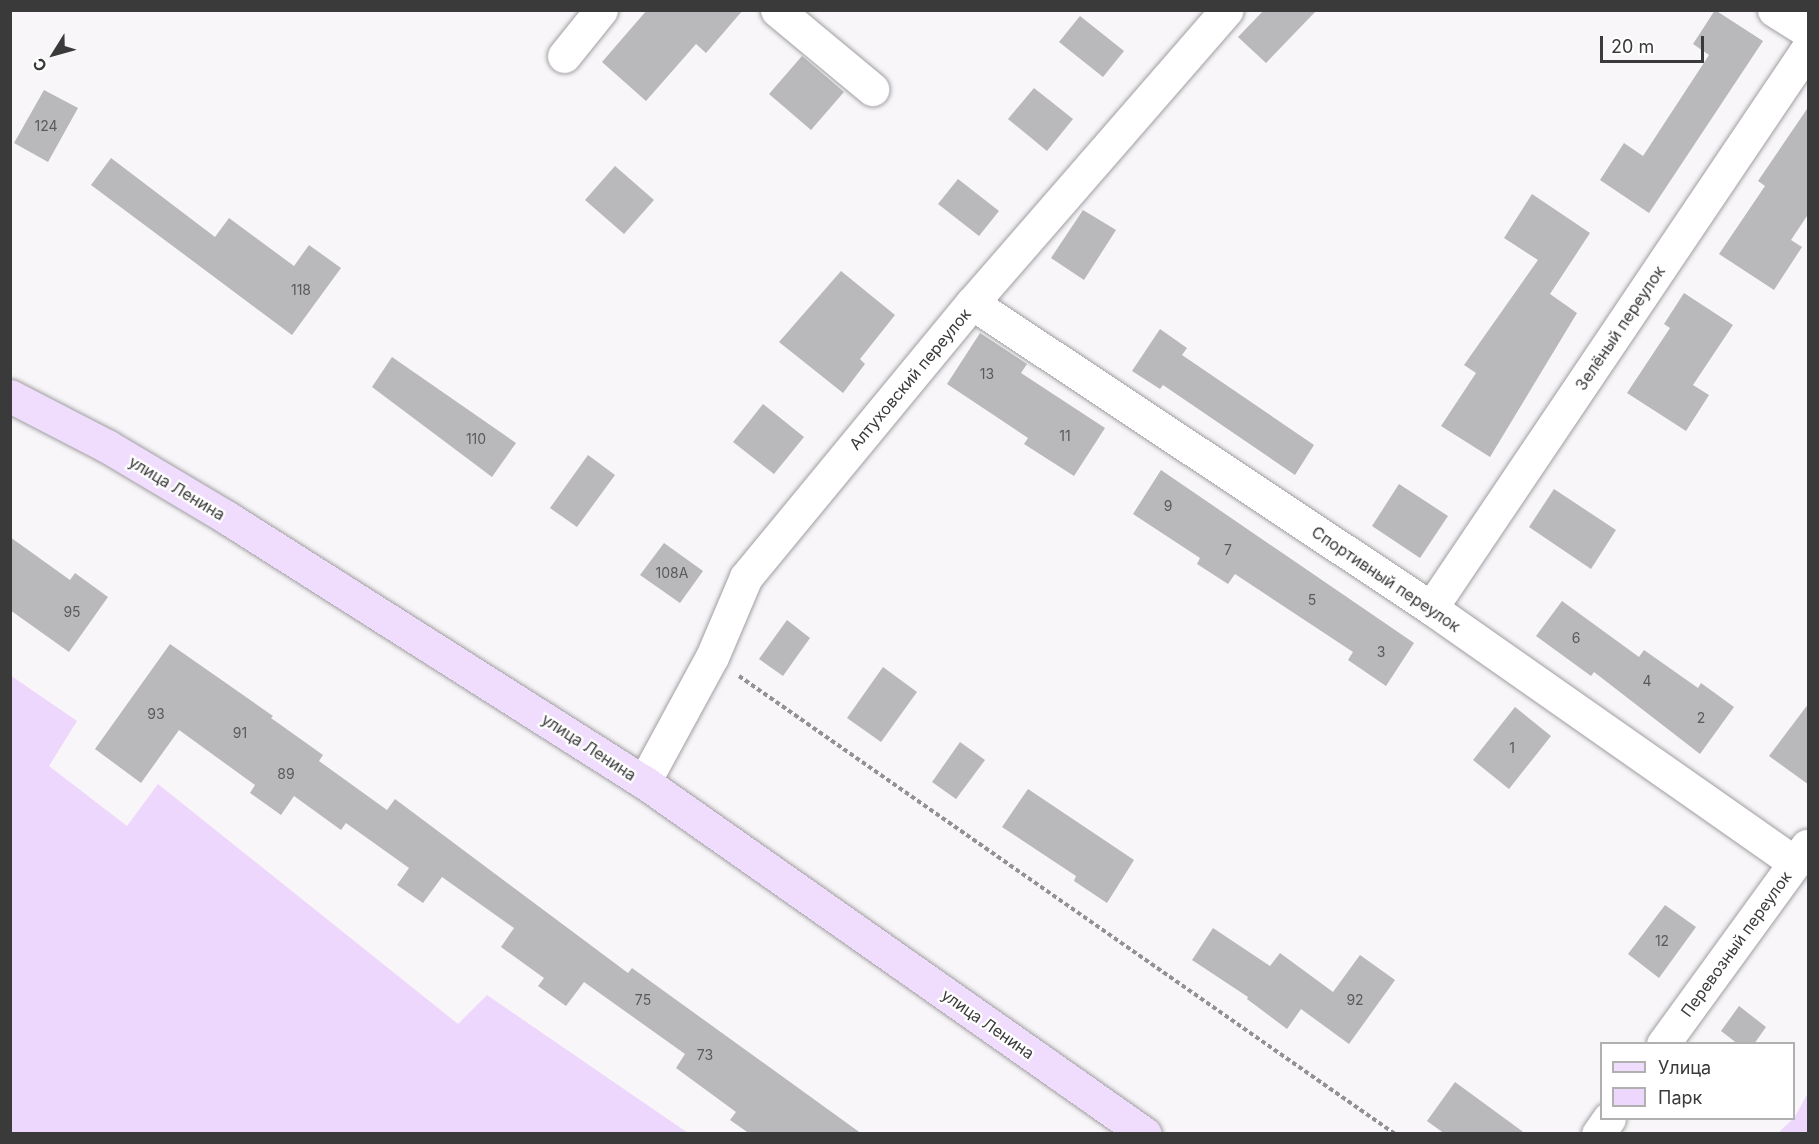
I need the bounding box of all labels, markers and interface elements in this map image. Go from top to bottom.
north arrow [24,24,84,84]
scale bar [1603,24,1706,62]
text: 20 m [1611,36,1654,57]
text: С [28,54,51,76]
house number: 124 [34,118,58,134]
street label: Зелёный переулок [1571,262,1669,394]
house number: 118 [291,282,311,298]
street label: Алтуховский переулок [845,304,975,454]
house number: 13 [980,366,994,382]
house number: 11 [1059,428,1071,444]
house number: 110 [466,431,486,447]
street label: улица Ленина [125,452,229,524]
house number: 9 [1164,498,1172,514]
street label: Спортивный переулок [1308,522,1464,636]
house number: 7 [1224,542,1232,558]
house number: 108А [656,565,688,581]
house number: 5 [1308,592,1316,608]
house number: 95 [63,604,81,620]
house number: 6 [1572,630,1580,646]
house number: 3 [1377,644,1385,660]
house number: 4 [1642,673,1652,689]
house number: 93 [147,706,165,722]
street label: улица Ленина [538,709,640,785]
house number: 2 [1697,710,1705,726]
house number: 91 [233,725,247,741]
house number: 1 [1509,740,1515,756]
house number: 89 [277,766,295,782]
street label: Перевозный переулок [1677,867,1795,1021]
house number: 12 [1655,933,1669,949]
street label: улица Ленина [938,985,1038,1063]
house number: 75 [635,992,651,1008]
house number: 92 [1346,992,1364,1008]
legend [1600,1042,1795,1120]
house number: 73 [697,1047,713,1063]
text: Улица [1658,1057,1711,1078]
text: Парк [1658,1087,1702,1108]

